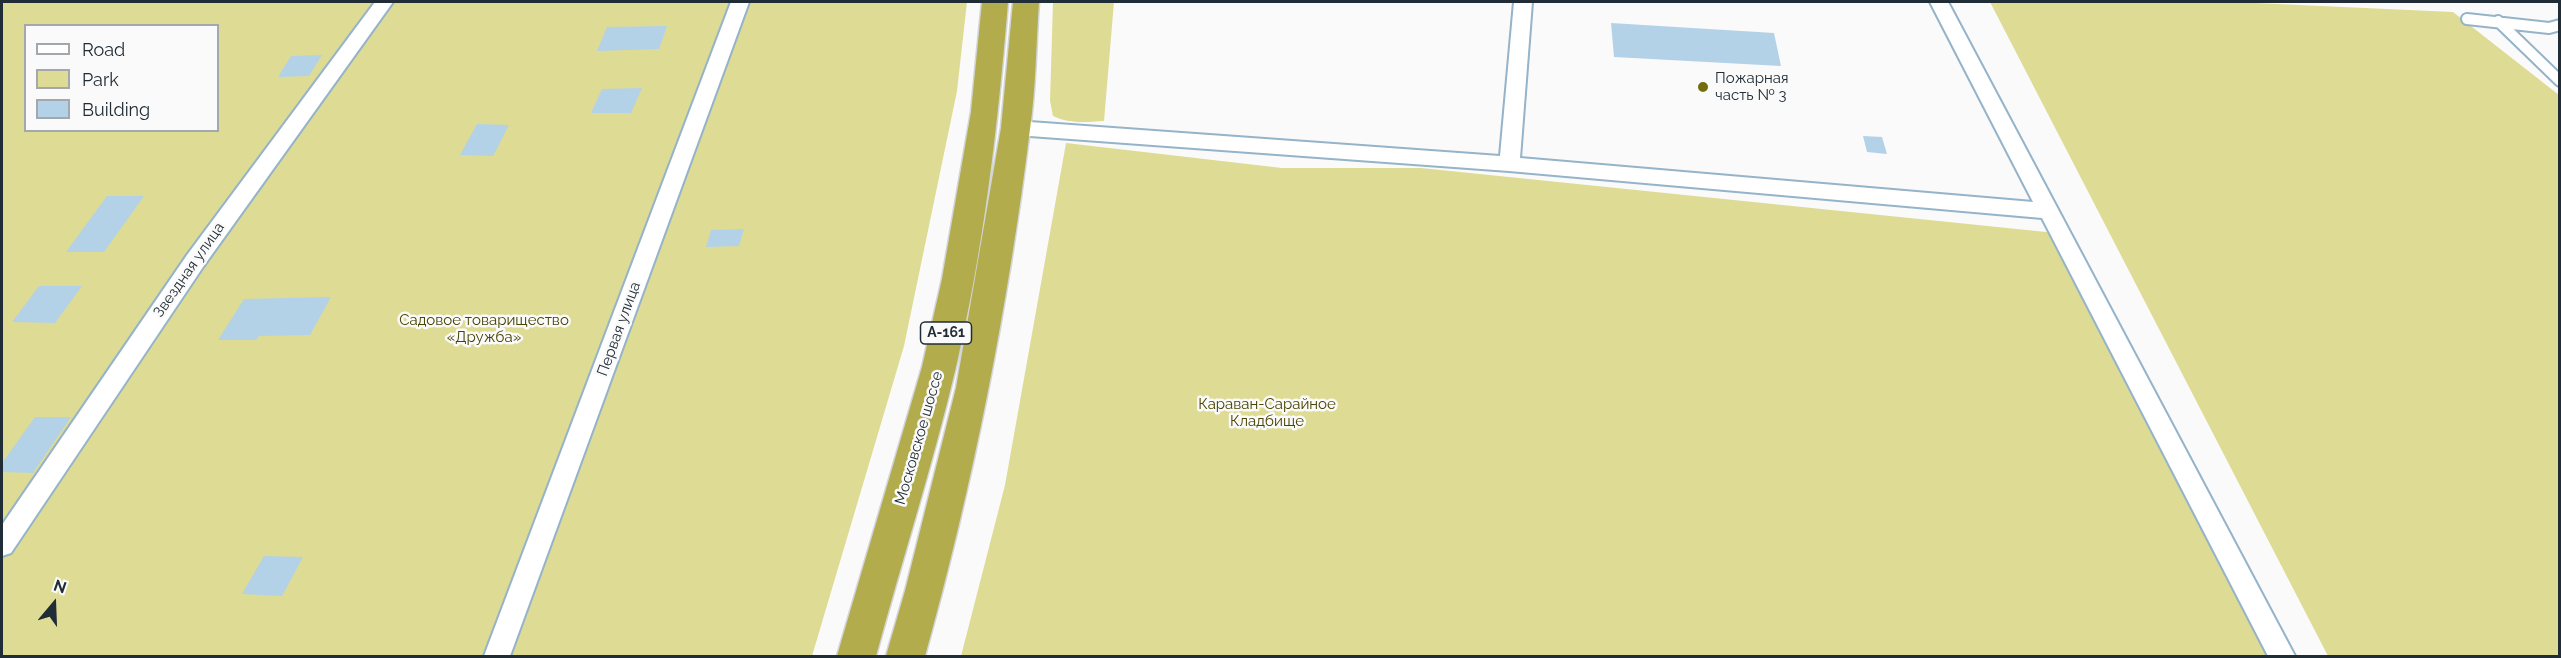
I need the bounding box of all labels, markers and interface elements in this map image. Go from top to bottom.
legend [24,24,219,132]
text: Road [82,39,125,60]
text: Park [82,69,119,90]
place label: Пожарная часть № 3 [1715,69,1789,104]
marker: Пожарная часть № 3 [1696,80,1710,94]
text: Building [82,99,150,120]
street label: Звездная улица [150,219,228,321]
street label: Первая улица [594,279,644,379]
park label: Садовое товарищество «Дружба» [399,311,569,346]
road number: А-161 [920,322,972,344]
street label: Московское шоссе [891,369,947,507]
park label: Караван-Сарайное Кладбище [1198,395,1336,430]
north arrow [24,574,84,634]
text: N [51,576,69,597]

